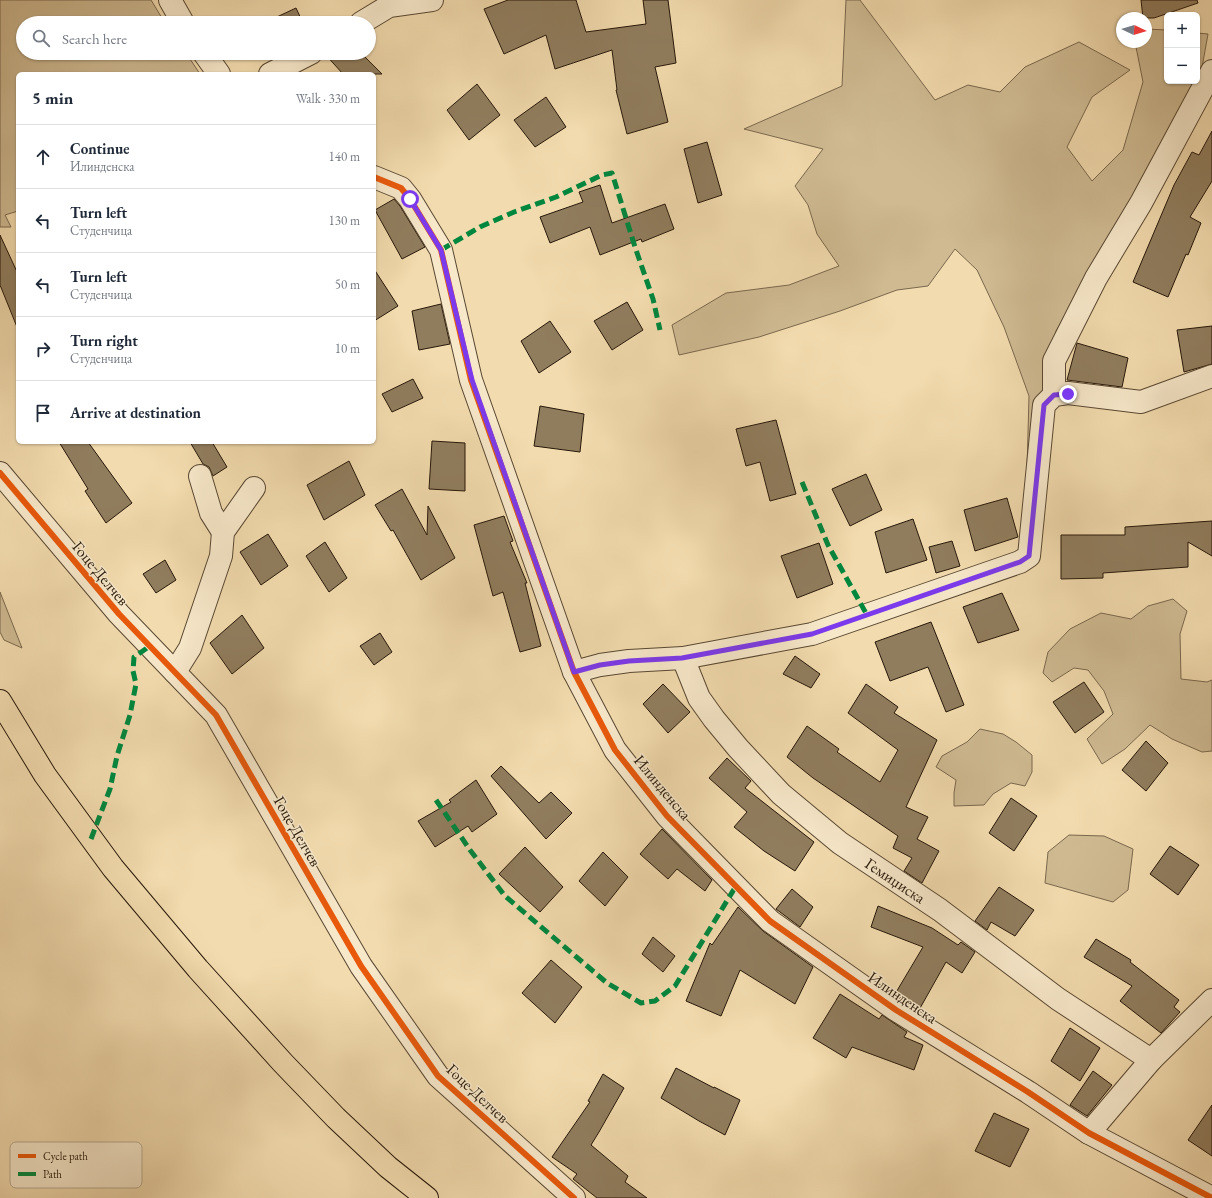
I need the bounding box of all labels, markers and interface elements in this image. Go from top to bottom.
north arrow [1116,12,1152,48]
map controls [1164,12,1200,84]
button: + [1164,12,1200,48]
search box [16,16,376,60]
icon: search [30,27,52,49]
text: Search here [62,29,127,48]
button: − [1164,48,1200,84]
text: 5 min [32,87,73,109]
text: Walk · 330 m [296,90,360,107]
text: Continue [70,139,130,158]
icon: ahead [32,146,54,168]
text: 140 m [329,148,360,165]
text: Илинденска [70,158,134,175]
route start [401,190,419,208]
text: Turn left [70,203,127,222]
icon: left [32,210,54,232]
text: 130 m [329,212,360,229]
text: Студенчица [70,222,132,239]
text: Turn left [70,267,127,286]
icon: left [32,274,54,296]
text: 50 m [335,276,360,293]
text: Студенчица [70,286,132,303]
text: Turn right [70,331,138,350]
icon: right [32,338,54,360]
text: 10 m [335,340,360,357]
text: Студенчица [70,350,132,367]
route end [1059,385,1077,403]
icon: arrive [32,402,54,424]
text: Arrive at destination [70,403,201,422]
street label: Гоце Делчев [68,537,134,610]
street label: Илинденска [629,750,697,825]
street label: Гоце Делчев [269,792,326,870]
street label: Гемиџиска [861,853,930,909]
street label: Илинденска [864,967,942,1029]
street label: Гоце Делчев [442,1059,513,1128]
legend [10,1142,142,1188]
text: Cycle path [43,1149,88,1163]
text: Path [43,1167,62,1181]

